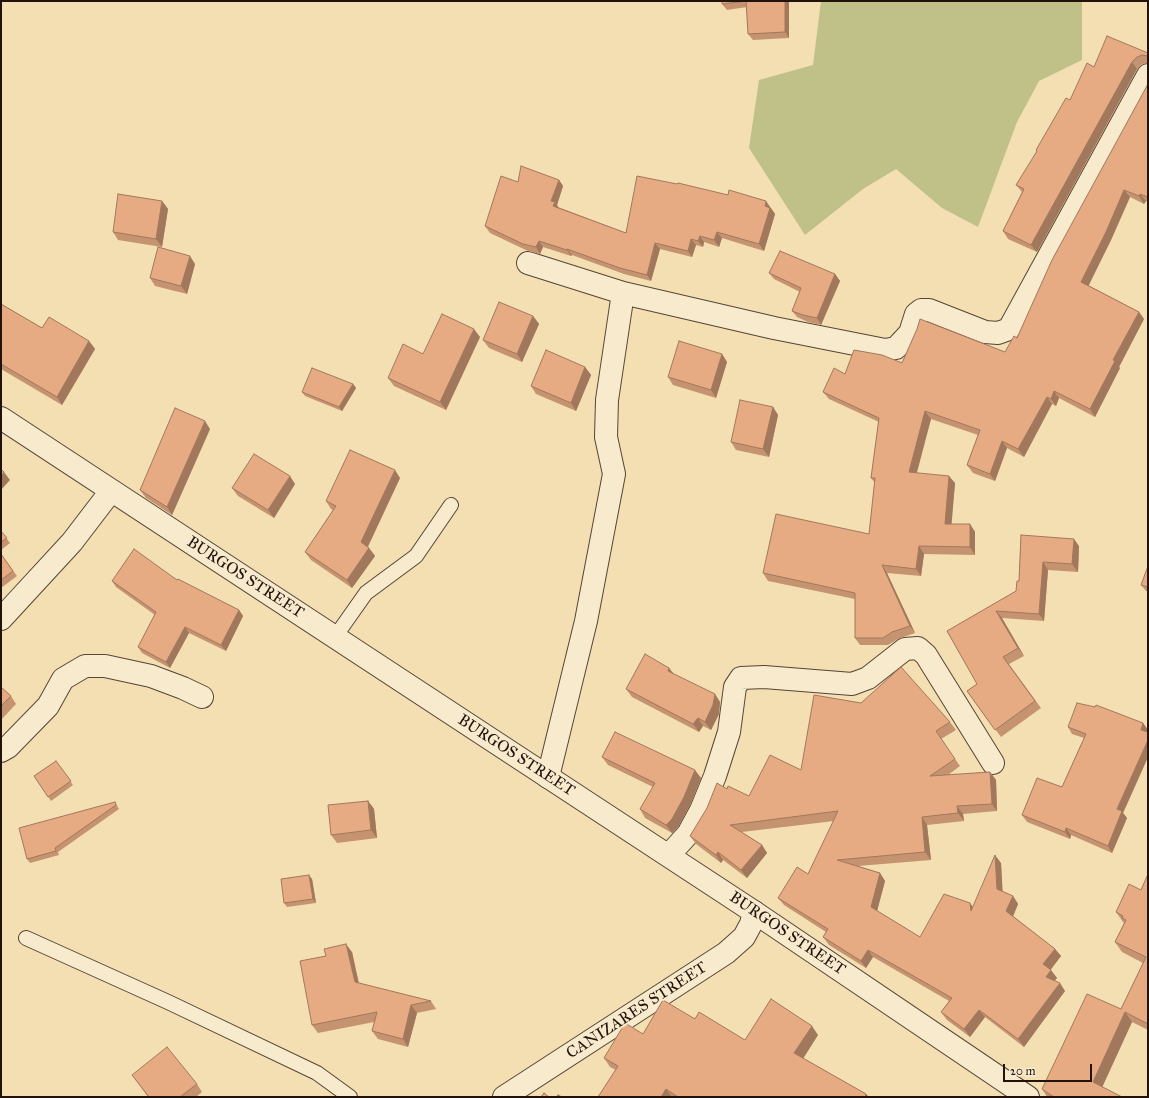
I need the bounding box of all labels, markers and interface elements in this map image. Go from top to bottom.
street label: BURGOS STREET [183,533,307,623]
street label: BURGOS STREET [454,711,578,801]
street label: BURGOS STREET [725,888,849,980]
street label: CANIZARES STREET [563,958,711,1064]
scale bar [1005,1056,1094,1082]
text: 20 m [1010,1064,1036,1078]

